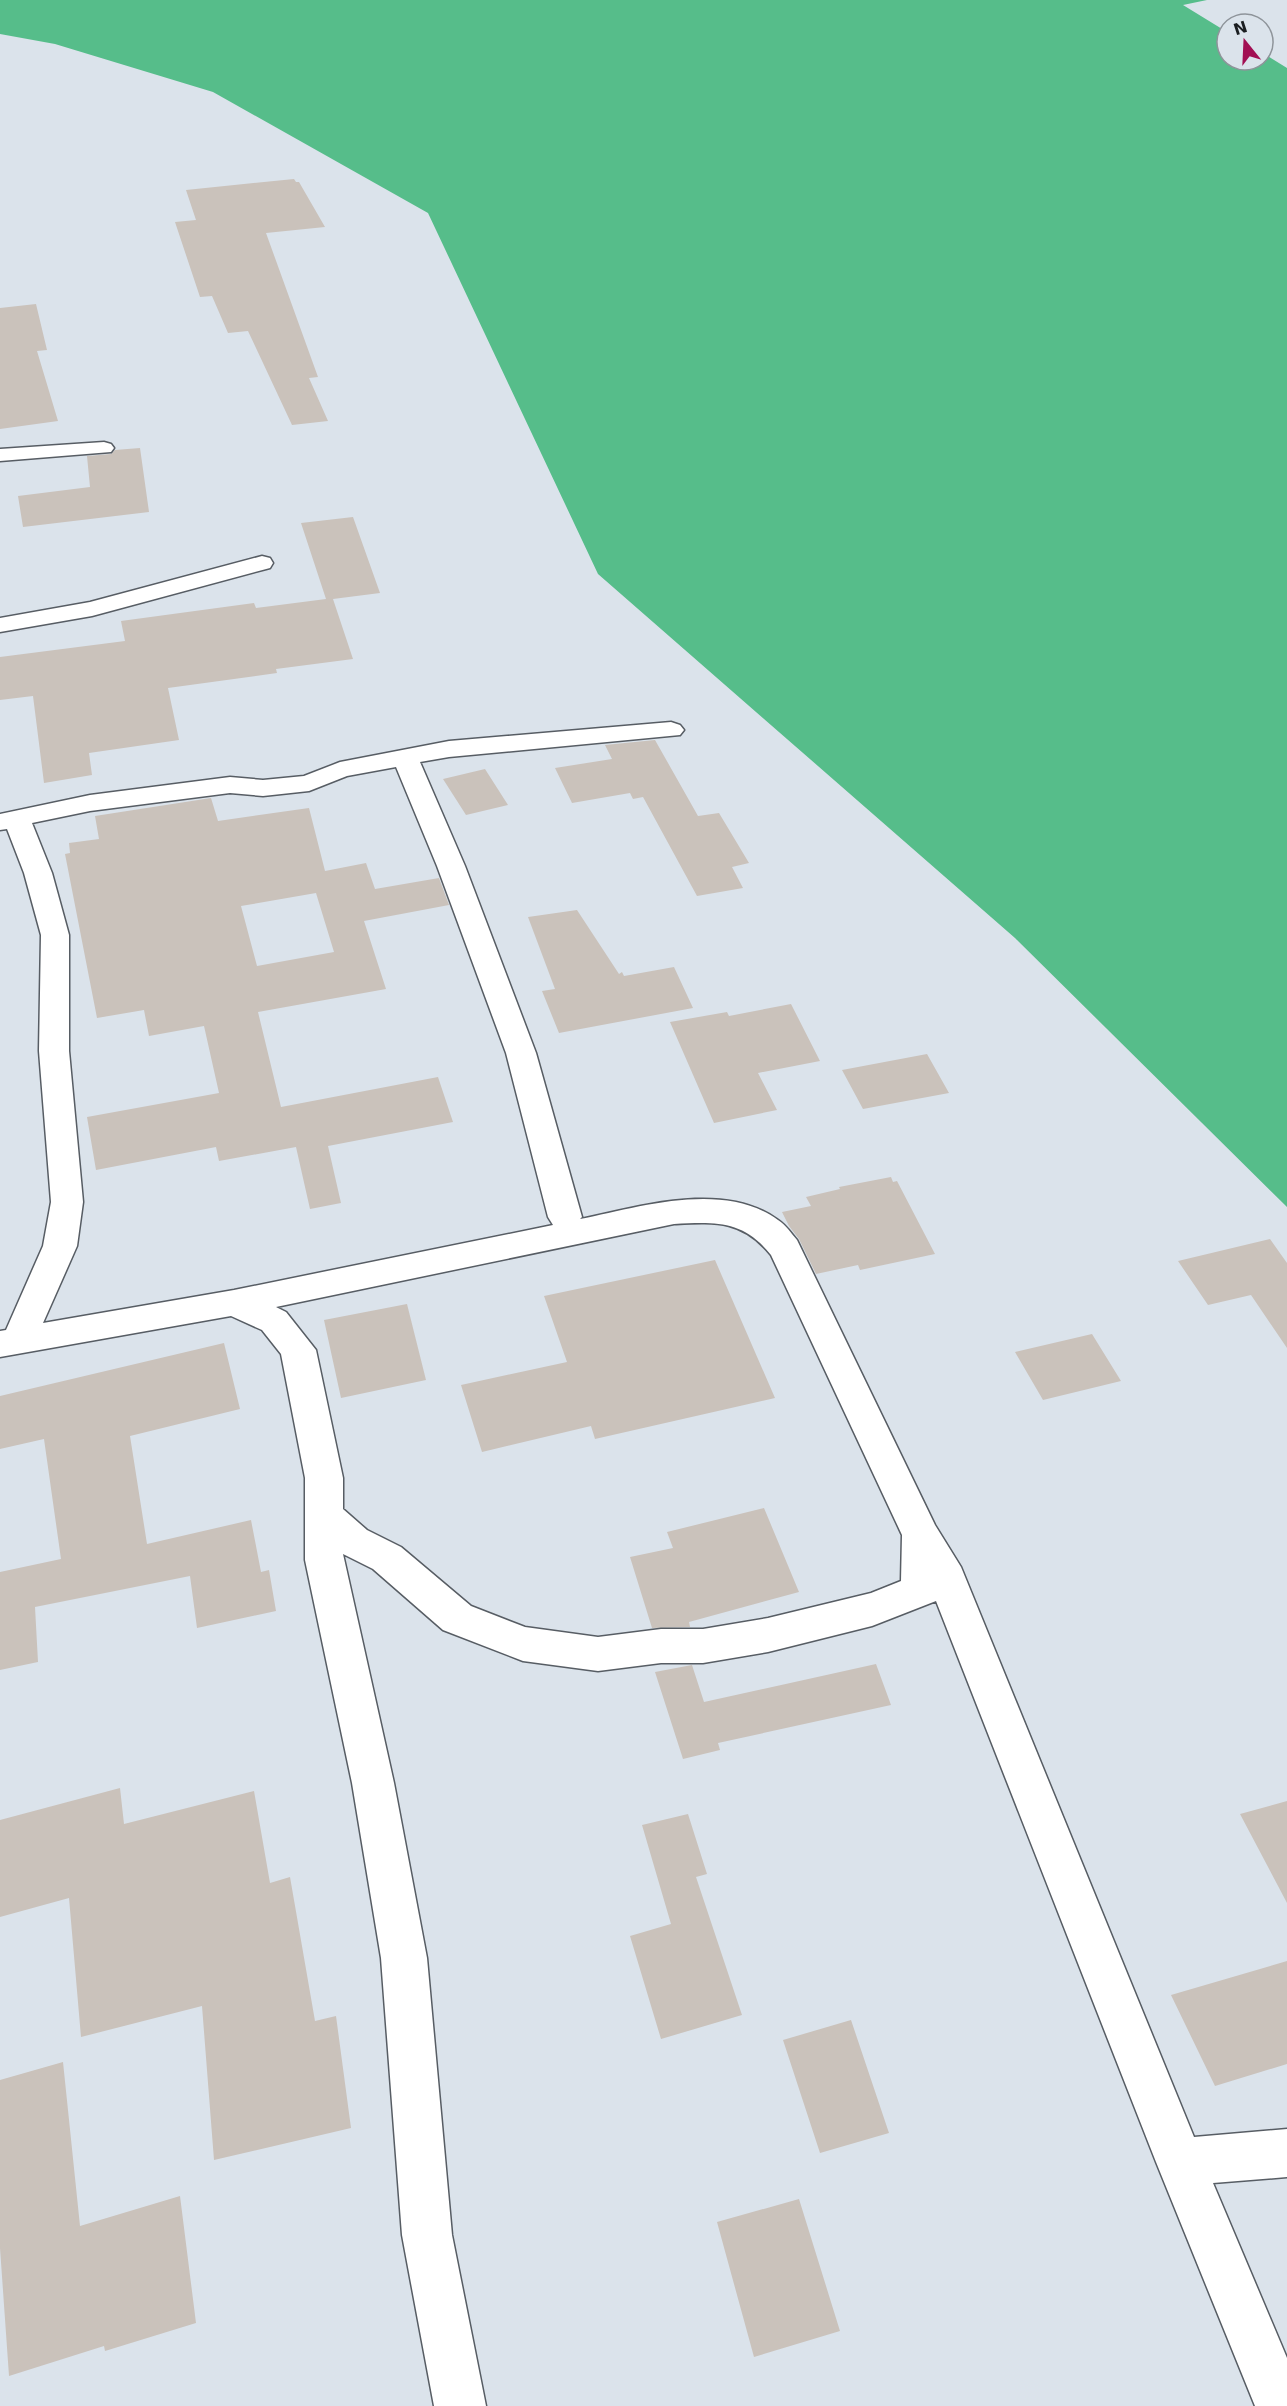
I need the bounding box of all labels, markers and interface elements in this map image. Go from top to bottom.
north arrow [1215,12,1275,72]
text: N [1231,17,1250,39]

